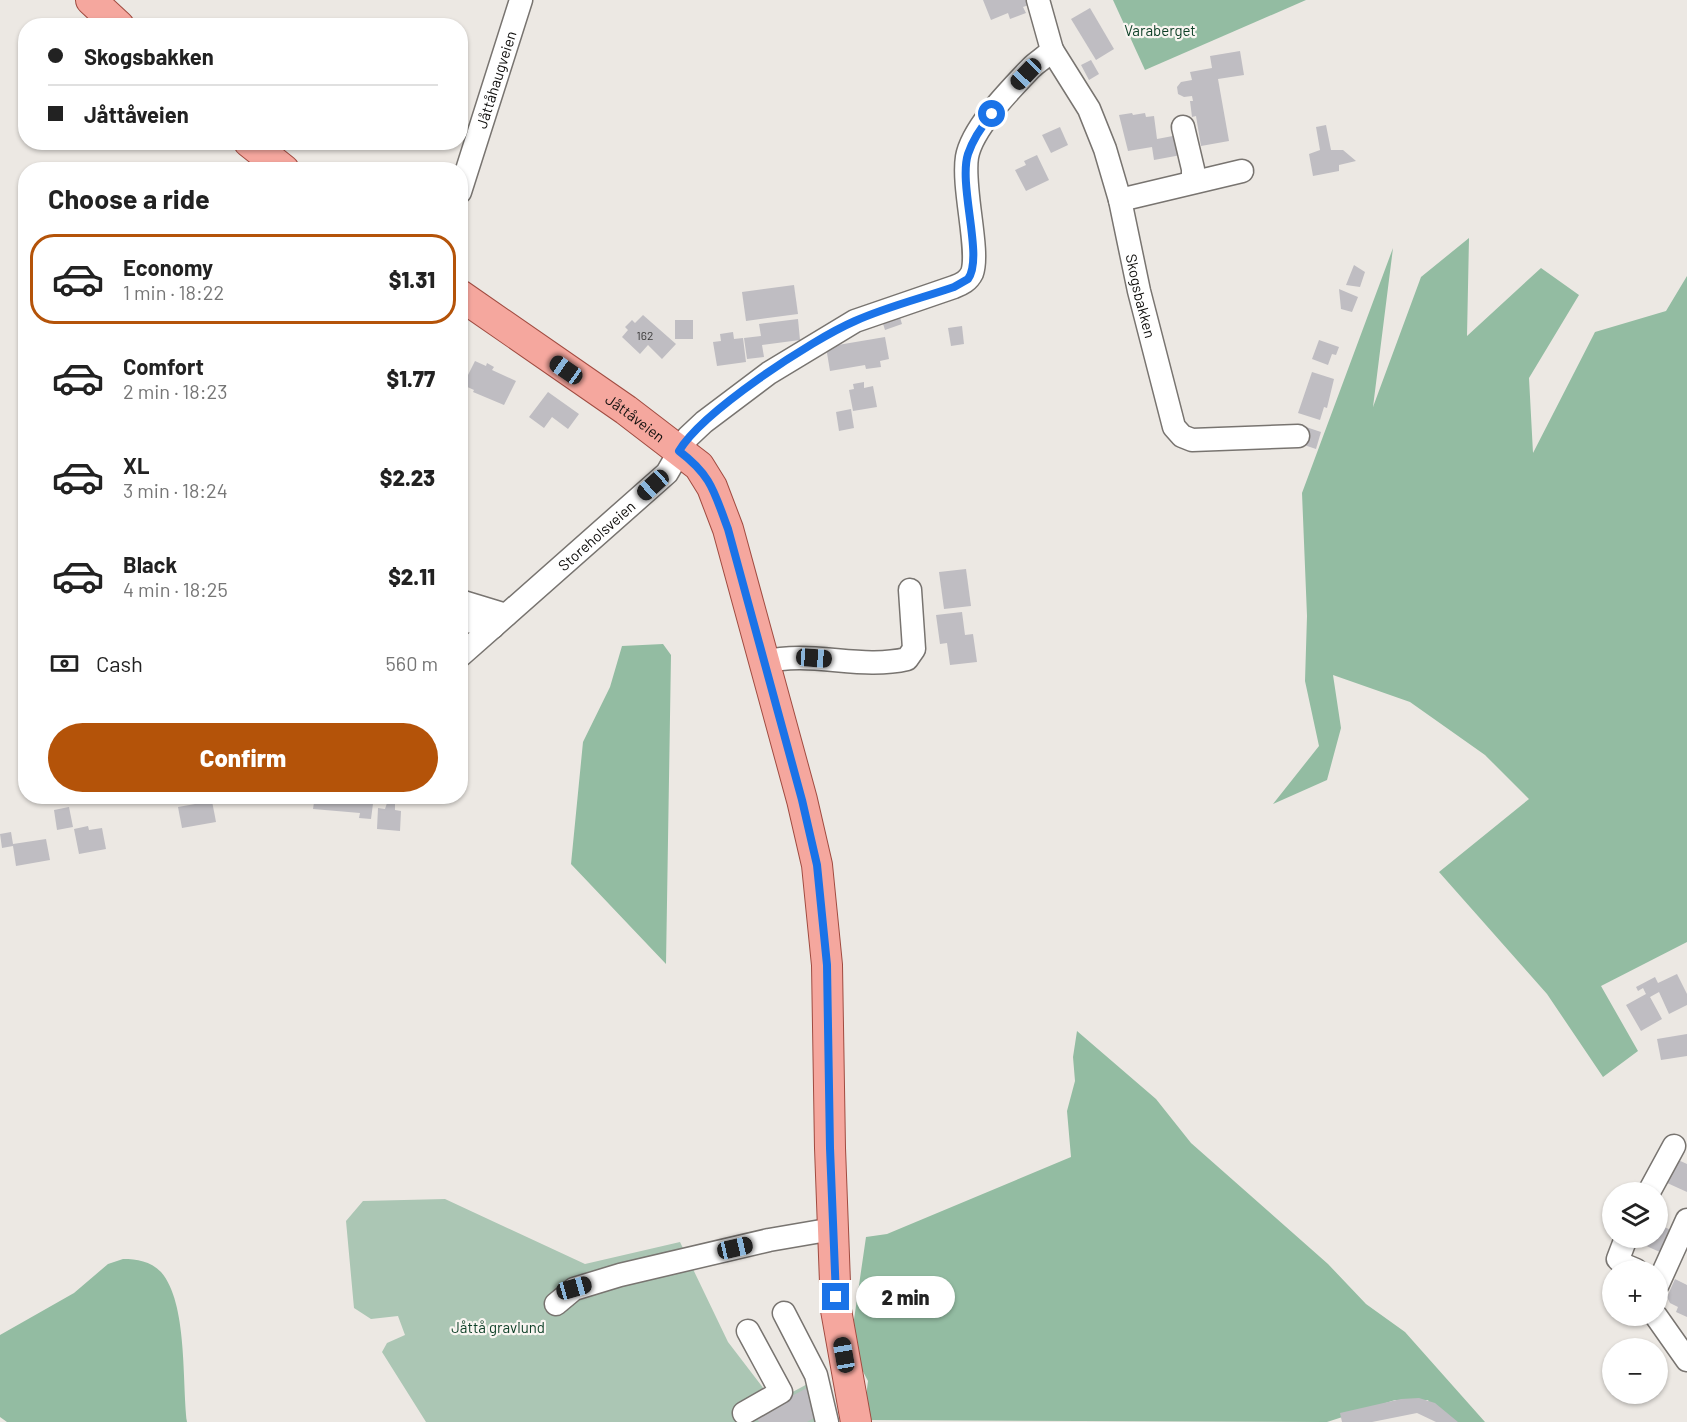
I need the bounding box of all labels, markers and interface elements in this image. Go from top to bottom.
park label: Varaberget [1124,21,1196,39]
street label: Jåttåhaugveien [472,28,520,131]
text: Skogsbakken [84,43,214,69]
car [1007,55,1045,93]
route start [978,100,1005,127]
text: Jåttåveien [84,101,189,127]
text: Choose a ride [48,182,210,214]
icon: car [51,252,105,306]
street label: Skogsbakken [1122,252,1160,340]
text: Economy [123,254,213,280]
text: $1.31 [389,266,435,292]
text: 1 min · 18:22 [123,280,224,304]
house number: 162 [637,328,653,342]
icon: car [51,351,105,405]
car [546,352,586,388]
text: Comfort [123,353,204,379]
text: $1.77 [386,365,435,391]
text: 2 min · 18:23 [123,379,227,403]
street label: Jåttåveien [602,390,669,446]
icon: car [51,450,105,504]
text: XL [123,452,149,478]
text: $2.23 [380,464,435,490]
car [634,466,672,504]
text: 3 min · 18:24 [123,478,228,502]
street label: Storeholsveien [554,497,639,574]
icon: car [51,549,105,603]
text: Black [123,551,177,577]
text: $2.11 [388,563,435,589]
text: 4 min · 18:25 [123,577,228,601]
icon: cash [48,647,81,680]
car [795,648,833,668]
text: Cash [96,650,143,676]
text: 560 m [386,651,438,675]
button: Confirm [48,723,438,792]
map controls [1602,1182,1668,1404]
button: layers [1602,1182,1668,1248]
car [715,1235,755,1261]
button: + [1602,1260,1668,1326]
car [554,1274,594,1302]
callout: 2 min [857,1276,956,1318]
route end [822,1283,849,1310]
text: 2 min [881,1285,930,1309]
park label: Jåttå gravlund [451,1318,545,1336]
car [832,1336,856,1374]
button: − [1602,1338,1668,1404]

